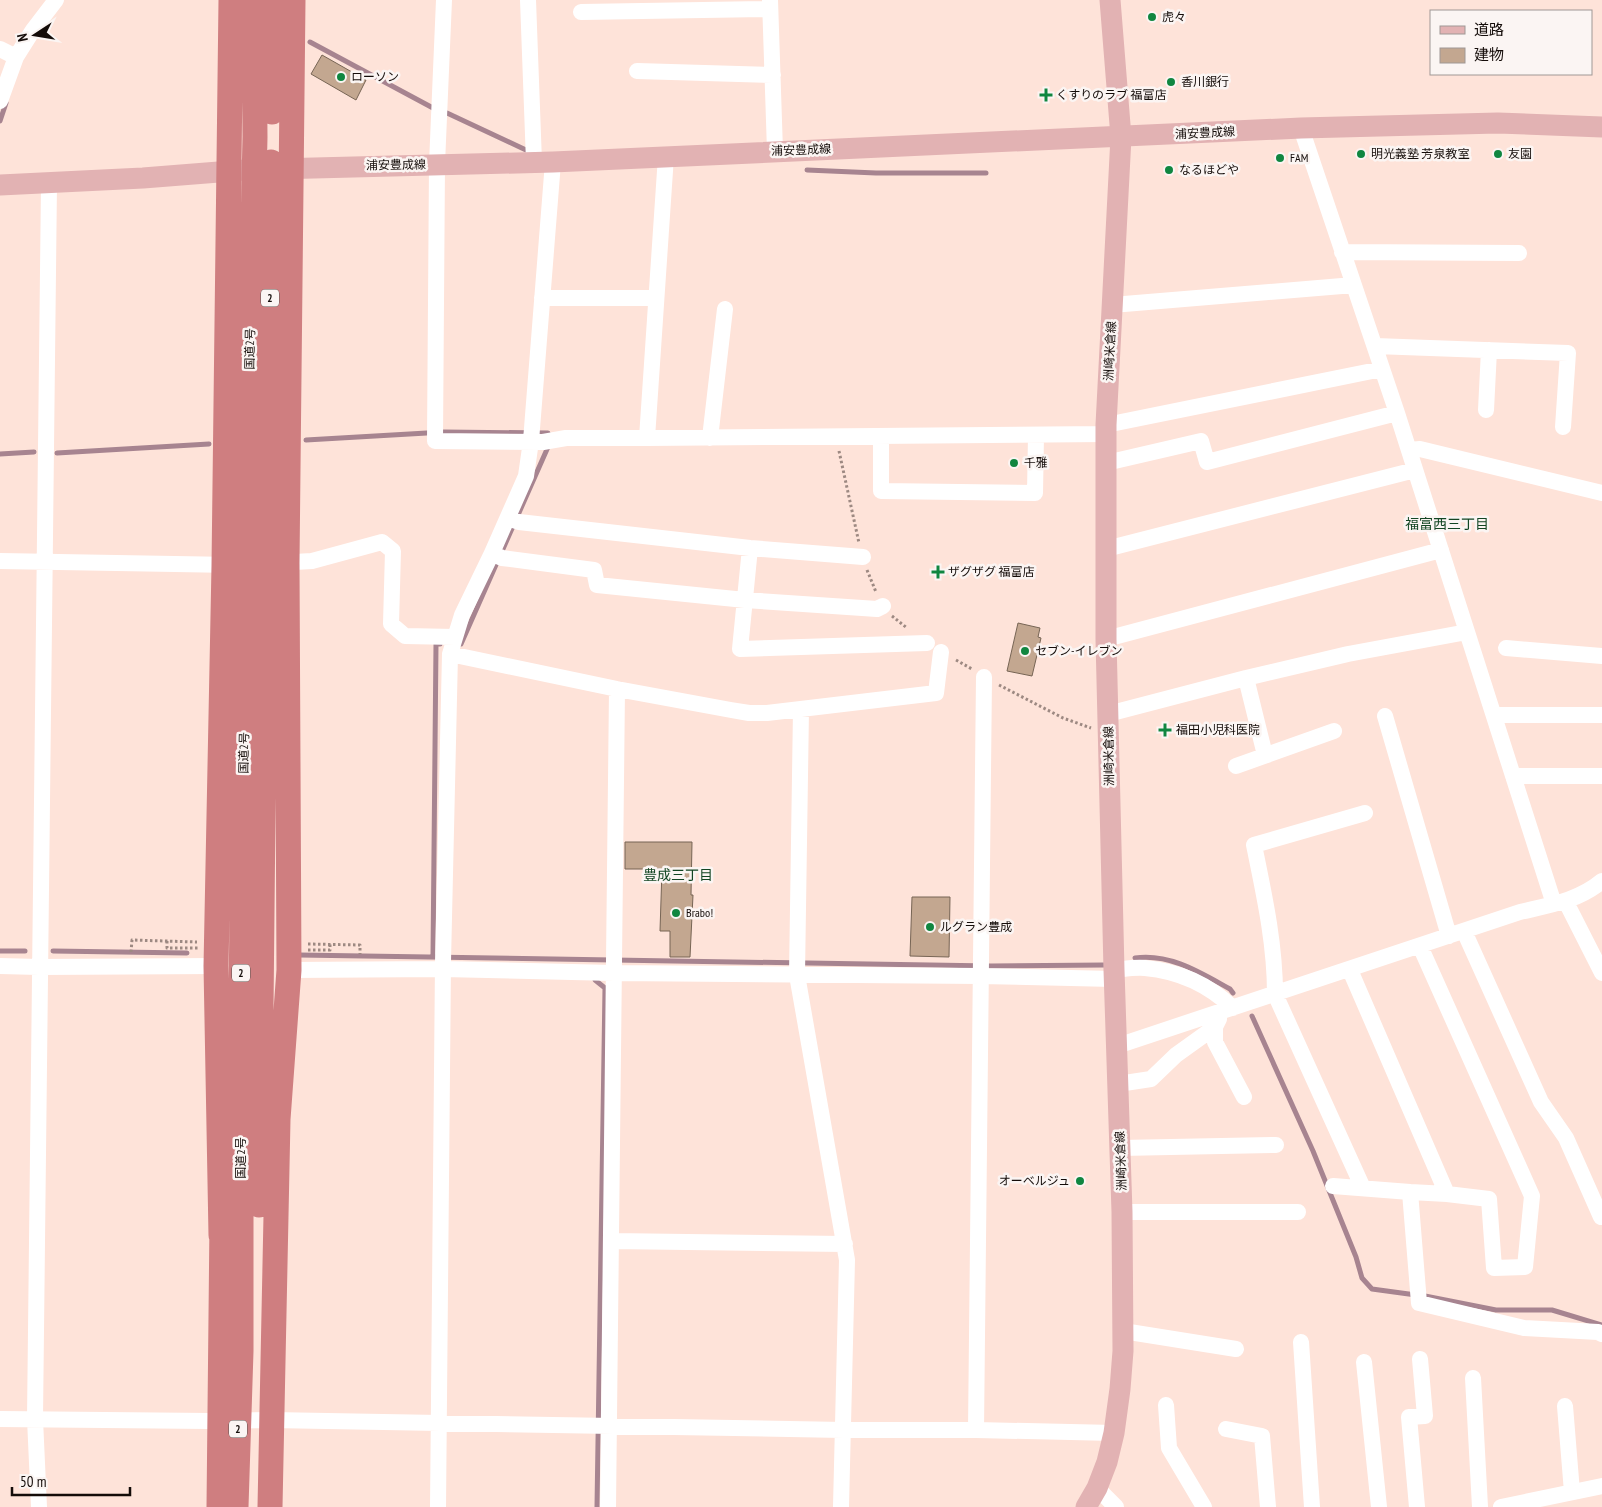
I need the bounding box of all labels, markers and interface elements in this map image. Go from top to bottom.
place label: 虎々 [1162,9,1186,24]
north arrow [10,10,60,60]
legend [1430,10,1592,75]
marker: 虎々 [1146,11,1158,23]
text: 道路 [1474,20,1504,39]
text: N [13,32,32,43]
text: 建物 [1474,45,1504,64]
place label: ローソン [351,69,399,84]
marker: ローソン [335,71,347,83]
place label: 香川銀行 [1181,74,1229,89]
marker: 香川銀行 [1165,76,1177,88]
place label: くすりのラブ 福富店 [1056,87,1167,102]
marker: くすりのラブ 福富店 [1040,89,1052,101]
street label: 浦安豊成線 [1175,123,1235,142]
street label: 浦安豊成線 [771,141,831,158]
place label: 明光義塾 芳泉教室 [1371,146,1470,161]
place label: 友園 [1508,146,1532,161]
marker: 明光義塾 芳泉教室 [1355,148,1367,160]
marker: 友園 [1492,148,1504,160]
place label: FAM [1290,150,1308,165]
marker: FAM [1274,152,1286,164]
street label: 浦安豊成線 [366,156,426,173]
place label: なるほどや [1179,162,1239,177]
marker: なるほどや [1163,164,1175,176]
road number: 2 [261,290,279,306]
street label: 洲崎米倉線 [1100,321,1119,381]
street label: 国道2号 [242,328,257,370]
place label: 千雅 [1024,455,1048,470]
marker: 千雅 [1008,457,1020,469]
district label: 福富西三丁目 [1405,515,1489,533]
place label: ザグザグ 福富店 [948,564,1035,579]
marker: ザグザグ 福富店 [932,566,944,578]
place label: セブン-イレブン [1035,643,1123,658]
marker: セブン-イレブン [1019,645,1031,657]
place label: 福田小児科医院 [1176,722,1260,737]
marker: 福田小児科医院 [1158,723,1172,737]
street label: 洲崎米倉線 [1100,726,1117,786]
street label: 国道2号 [236,732,251,774]
district label: 豊成三丁目 [643,866,713,884]
place label: Brabo! [686,905,713,920]
marker: Brabo! [670,907,682,919]
place label: ルグラン豊成 [940,919,1012,934]
marker: ルグラン豊成 [924,921,936,933]
road number: 2 [232,964,250,981]
street label: 洲崎米倉線 [1112,1131,1129,1191]
street label: 国道2号 [233,1137,248,1179]
place label: オーベルジュ [999,1173,1070,1188]
marker: オーベルジュ [1074,1175,1086,1187]
road number: 2 [229,1420,247,1438]
scale bar [12,1464,130,1496]
text: 50 m [20,1472,46,1491]

